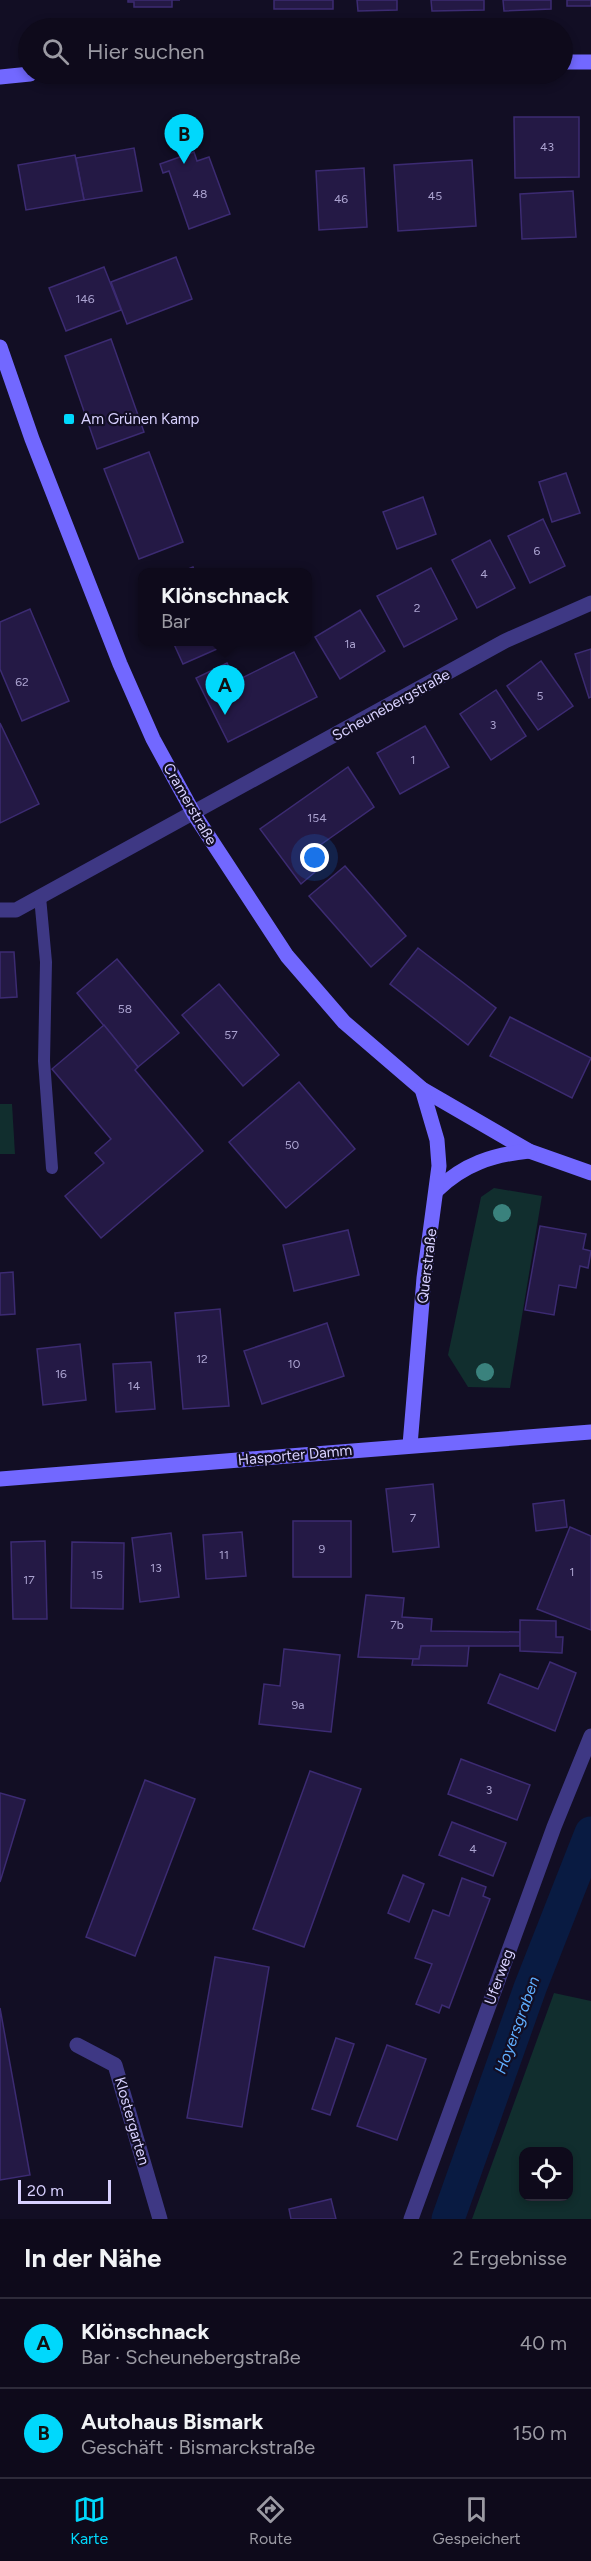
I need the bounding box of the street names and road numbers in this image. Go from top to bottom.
street label: Scheunebergstraße [329,665,453,745]
street label: Cramerstraße [159,760,221,848]
street label: Querstraße [413,1227,441,1305]
street label: Hasporter Damm [237,1441,353,1469]
street label: Uferweg [481,1947,517,2007]
street label: Klostergarten [111,2075,153,2167]

